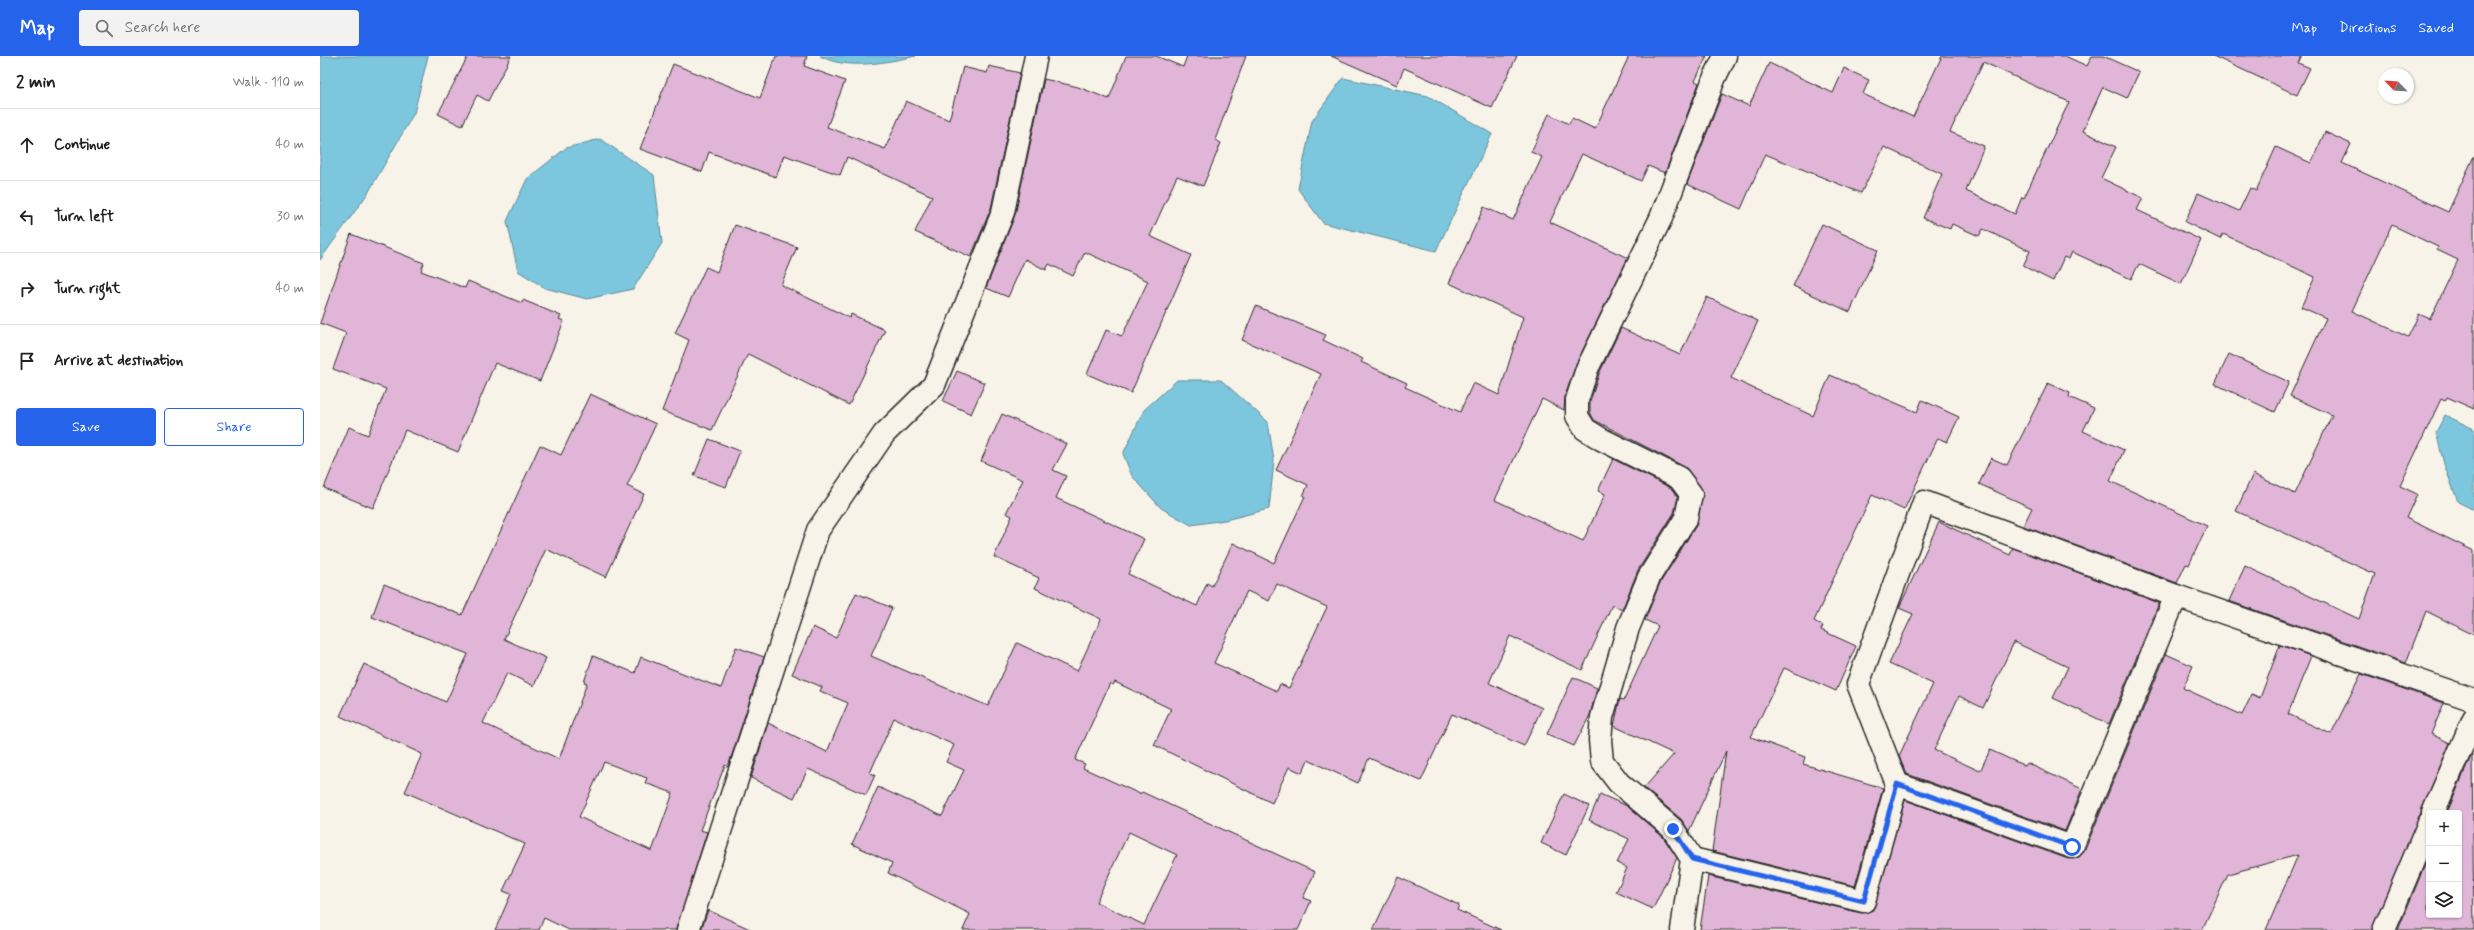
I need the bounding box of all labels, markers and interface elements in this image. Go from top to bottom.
search box [79,10,359,46]
text: Map [20,16,55,41]
icon: search [93,17,115,39]
text: Search here [125,18,200,38]
text: Map [2291,19,2317,37]
text: Directions [2339,19,2397,37]
text: Saved [2419,19,2454,37]
north arrow [2378,68,2414,104]
text: 2 min [16,71,56,93]
text: Walk · 110 m [233,74,304,91]
icon: ahead [16,134,38,156]
text: Continue [54,135,110,155]
text: 40 m [275,136,304,153]
icon: left [16,206,38,228]
text: Turn left [54,207,114,227]
text: 30 m [277,208,304,225]
icon: right [16,278,38,300]
text: Turn right [54,279,121,299]
text: 40 m [275,280,304,297]
icon: arrive [16,350,38,372]
text: Arrive at destination [54,351,183,371]
button: Save [16,408,156,446]
button: Share [164,408,304,446]
map controls [2426,810,2462,918]
button: + [2426,810,2462,846]
route end [1664,820,1682,838]
route start [2063,838,2081,856]
button: − [2426,846,2462,882]
button: layers [2426,882,2462,918]

